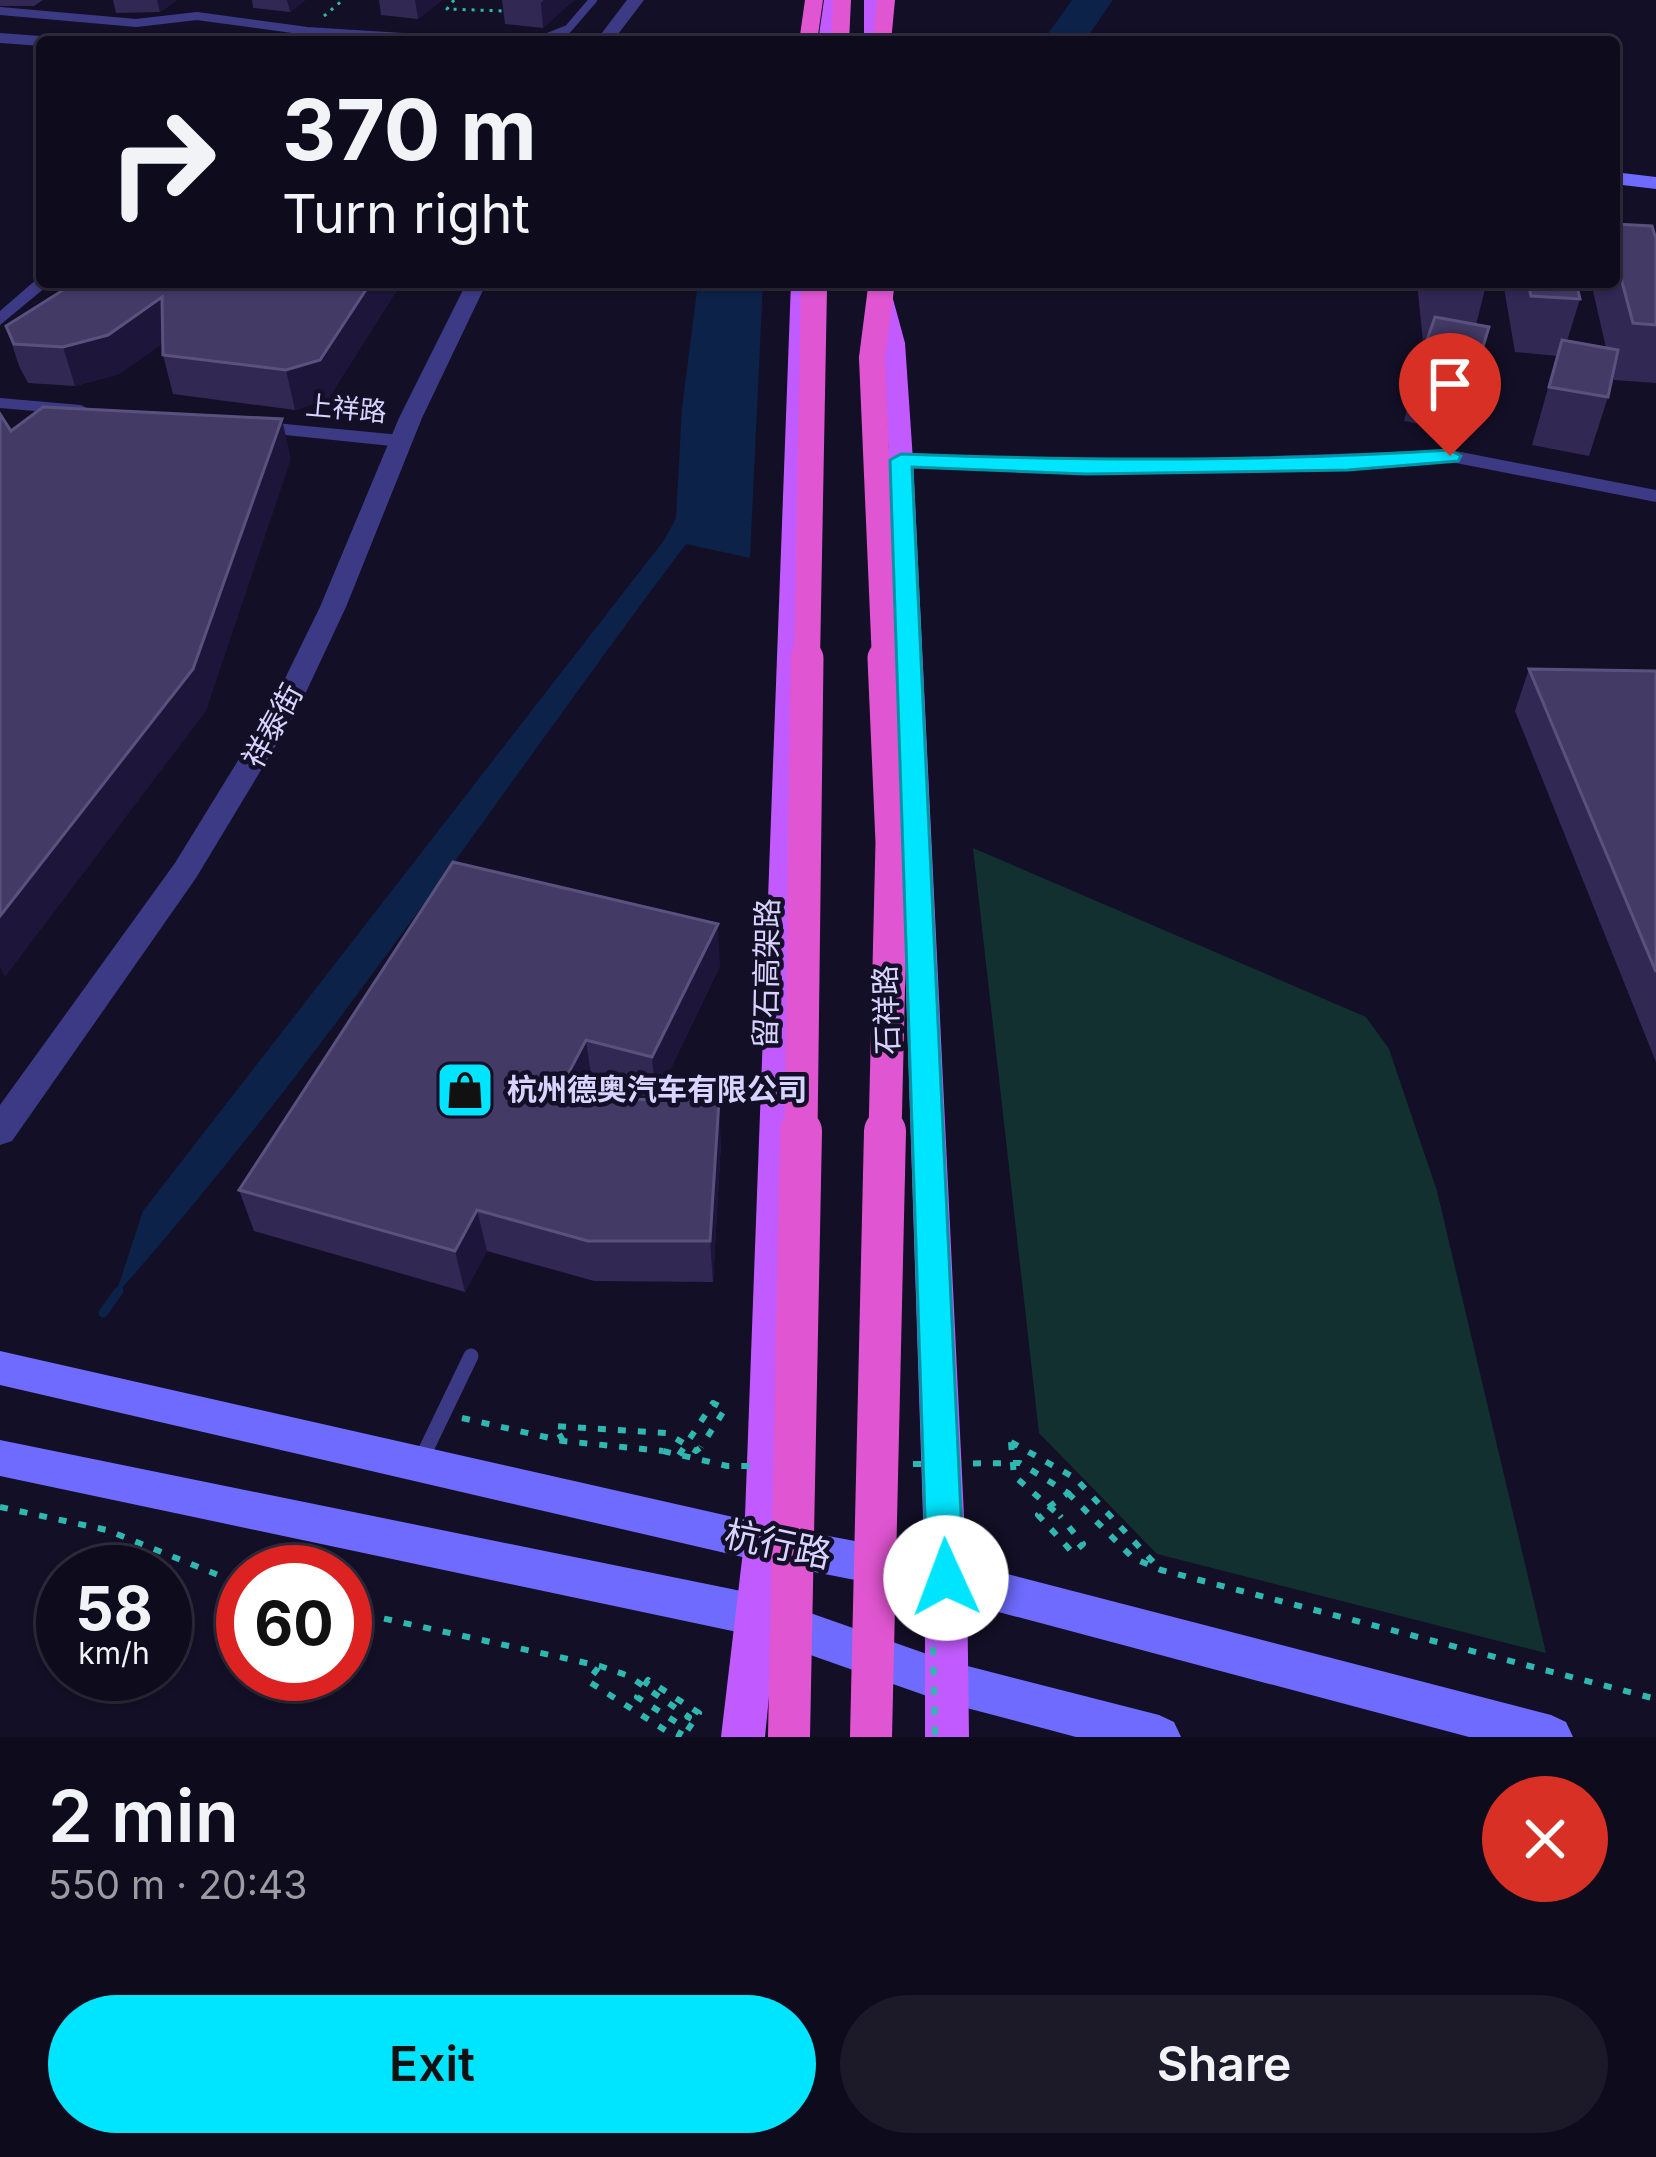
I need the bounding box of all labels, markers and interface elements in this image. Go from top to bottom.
text: 370 m [282,79,537,180]
icon: right [84,84,240,240]
text: Turn right [282,181,530,246]
pin [1399,333,1501,456]
icon: arrive [1417,351,1483,417]
street label: 上祥路 [304,389,388,428]
street label: 祥泰街 [235,677,310,774]
street label: 留石高架路 [747,898,785,1048]
street label: 石祥路 [866,964,906,1056]
shop icon: 杭州德奥汽车有限公司 [434,1059,496,1121]
place label: 杭州德奥汽车有限公司 [507,1071,807,1107]
street label: 杭行路 [721,1511,835,1577]
position arrow [883,1515,1009,1641]
speed limit sign: 60 [216,1545,372,1701]
text: 58 [75,1572,153,1644]
text: km/h [78,1635,150,1671]
text: 2 min [48,1772,239,1859]
button: close [1482,1776,1608,1902]
text: 550 m · 20:43 [48,1861,307,1908]
button: Exit [48,1995,816,2133]
button: Share [840,1995,1608,2133]

